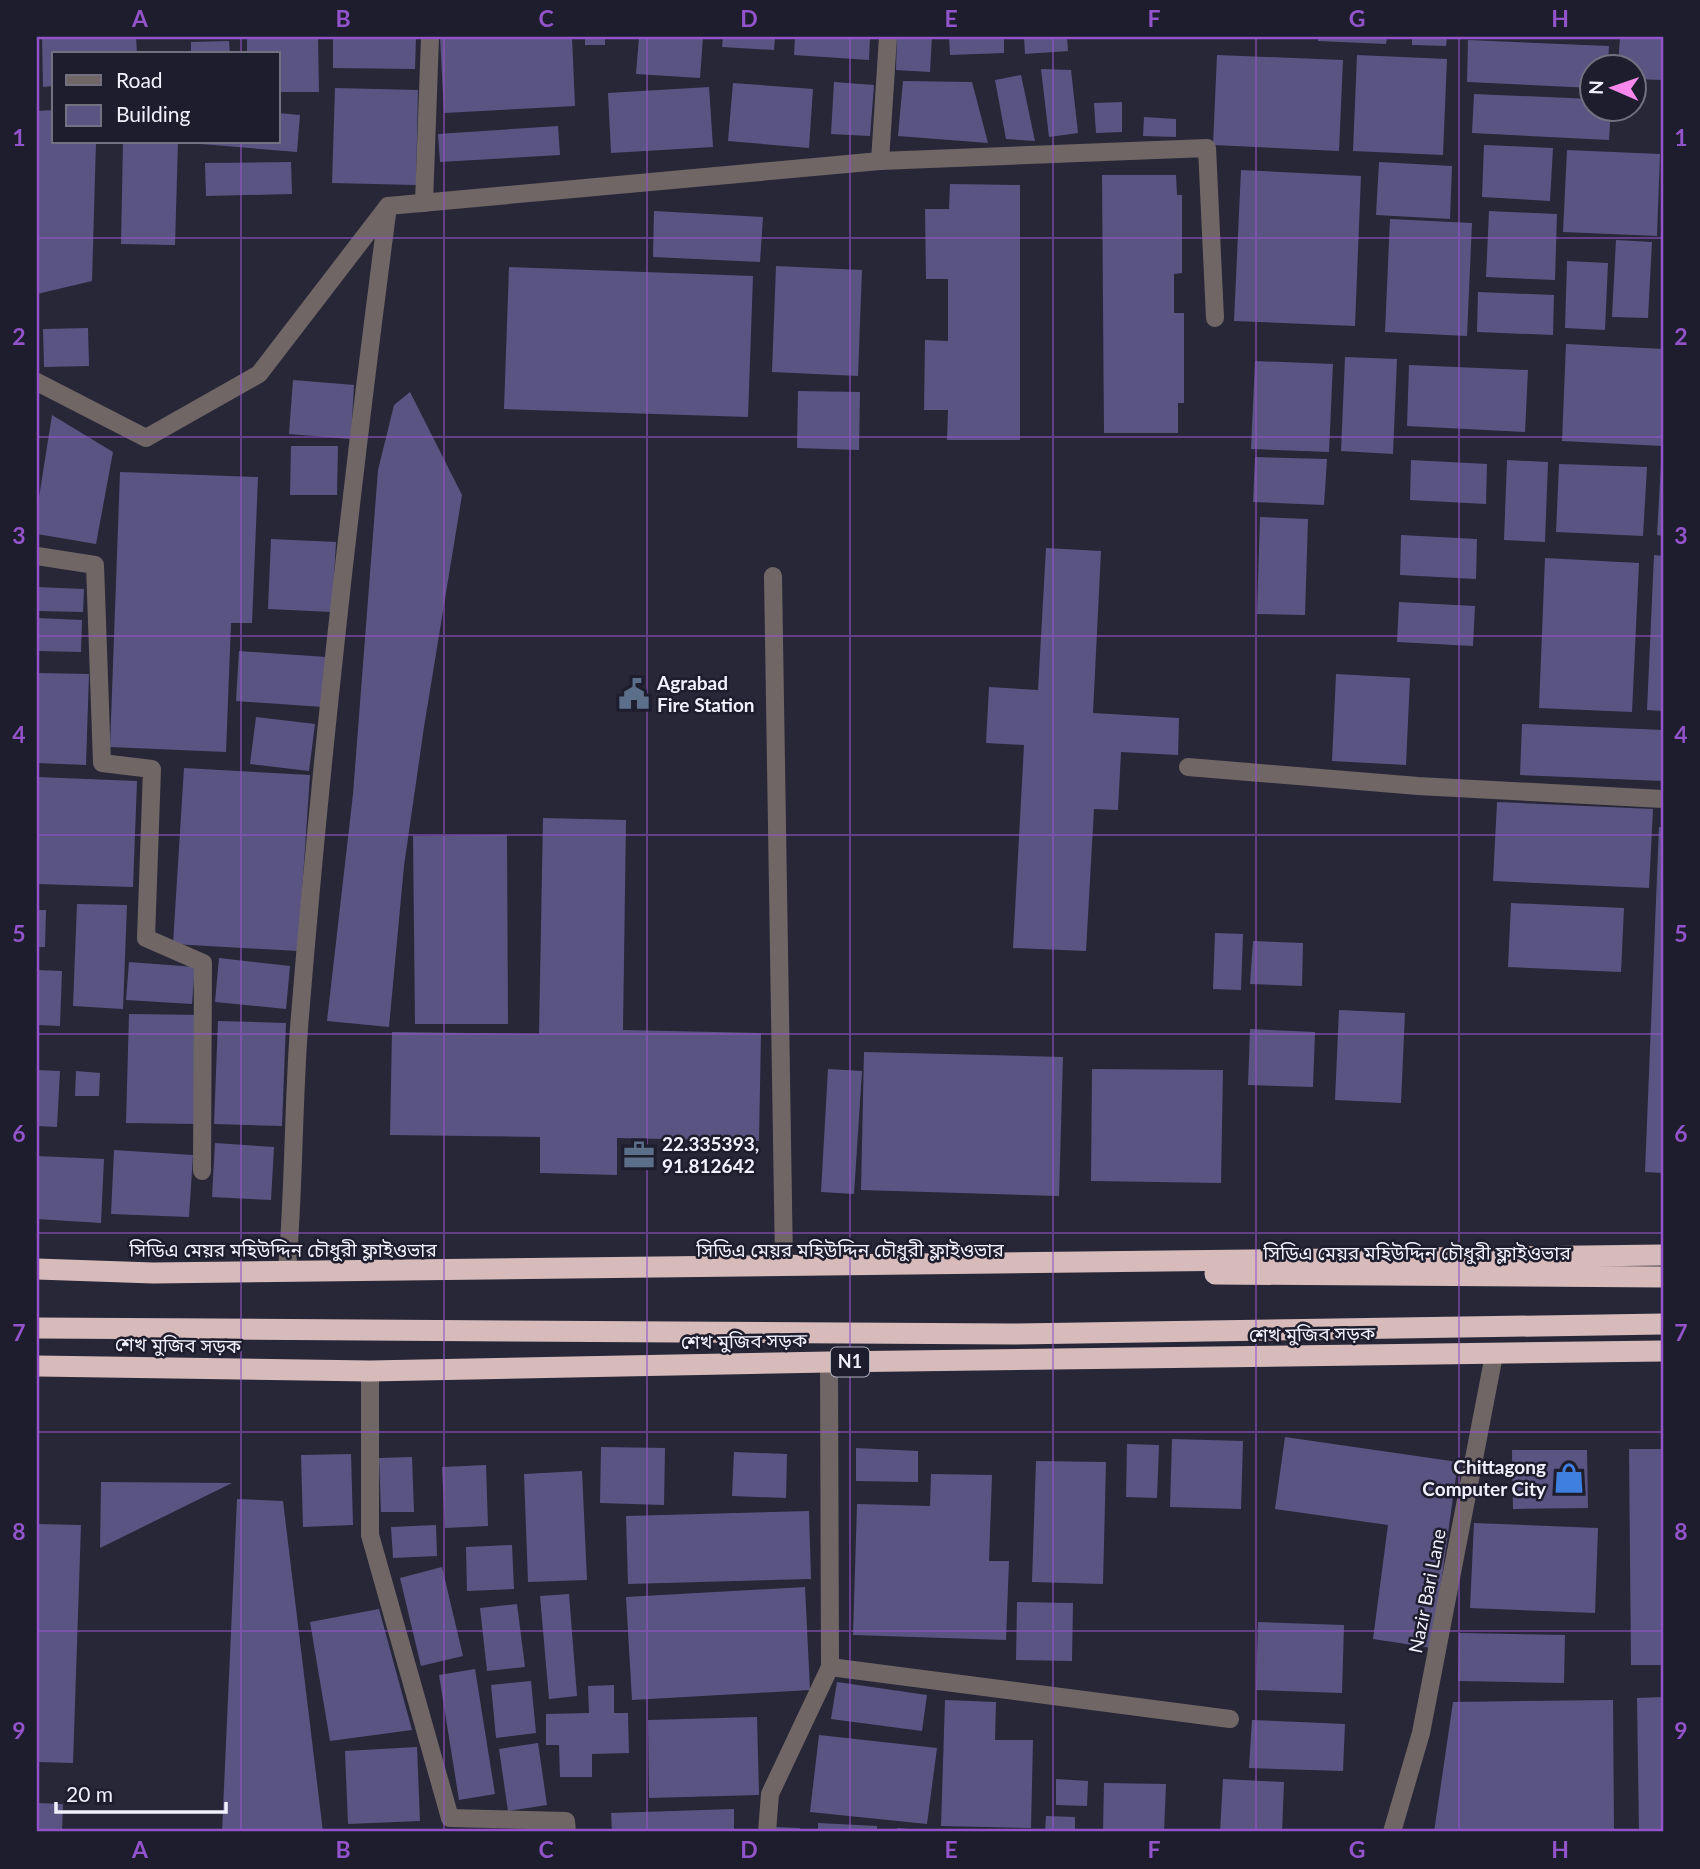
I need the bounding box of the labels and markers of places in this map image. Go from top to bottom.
place label: Agrabad Fire Station [656,671,755,716]
public building icon: Agrabad Fire Station [617,677,651,711]
place label: 22.335393, 91.812642 [662,1132,759,1177]
office icon: 22.335393, 91.812642 [622,1138,656,1172]
place label: Chittagong Computer City [1422,1455,1547,1500]
shop icon: Chittagong Computer City [1552,1461,1586,1495]

